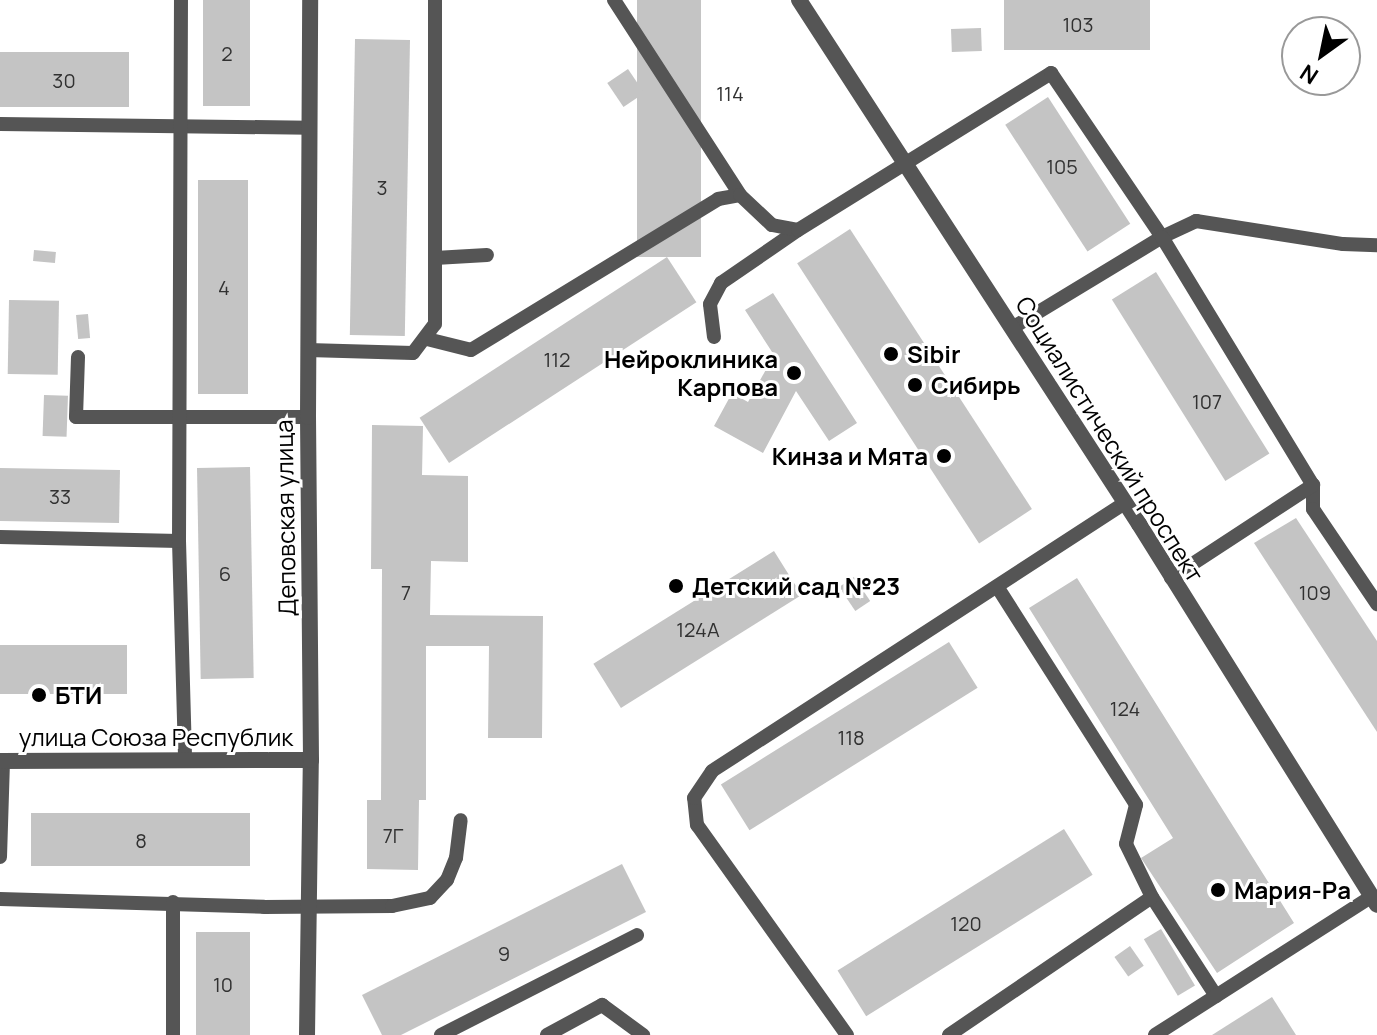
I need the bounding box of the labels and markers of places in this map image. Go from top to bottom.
place label: Sibir [907,340,961,368]
place label: Нейроклиника Карпова [604,345,778,401]
marker: Sibir [882,345,900,363]
marker: Нейроклиника Карпова [785,364,803,382]
place label: Сибирь [931,371,1021,399]
marker: Сибирь [906,376,924,394]
place label: Кинза и Мята [772,442,928,470]
marker: Кинза и Мята [935,447,953,465]
place label: Детский сад №23 [692,572,900,600]
marker: Детский сад №23 [667,577,685,595]
place label: БТИ [55,681,102,709]
marker: БТИ [30,686,48,704]
place label: Мария-Ра [1234,876,1351,904]
marker: Мария-Ра [1209,881,1227,899]

